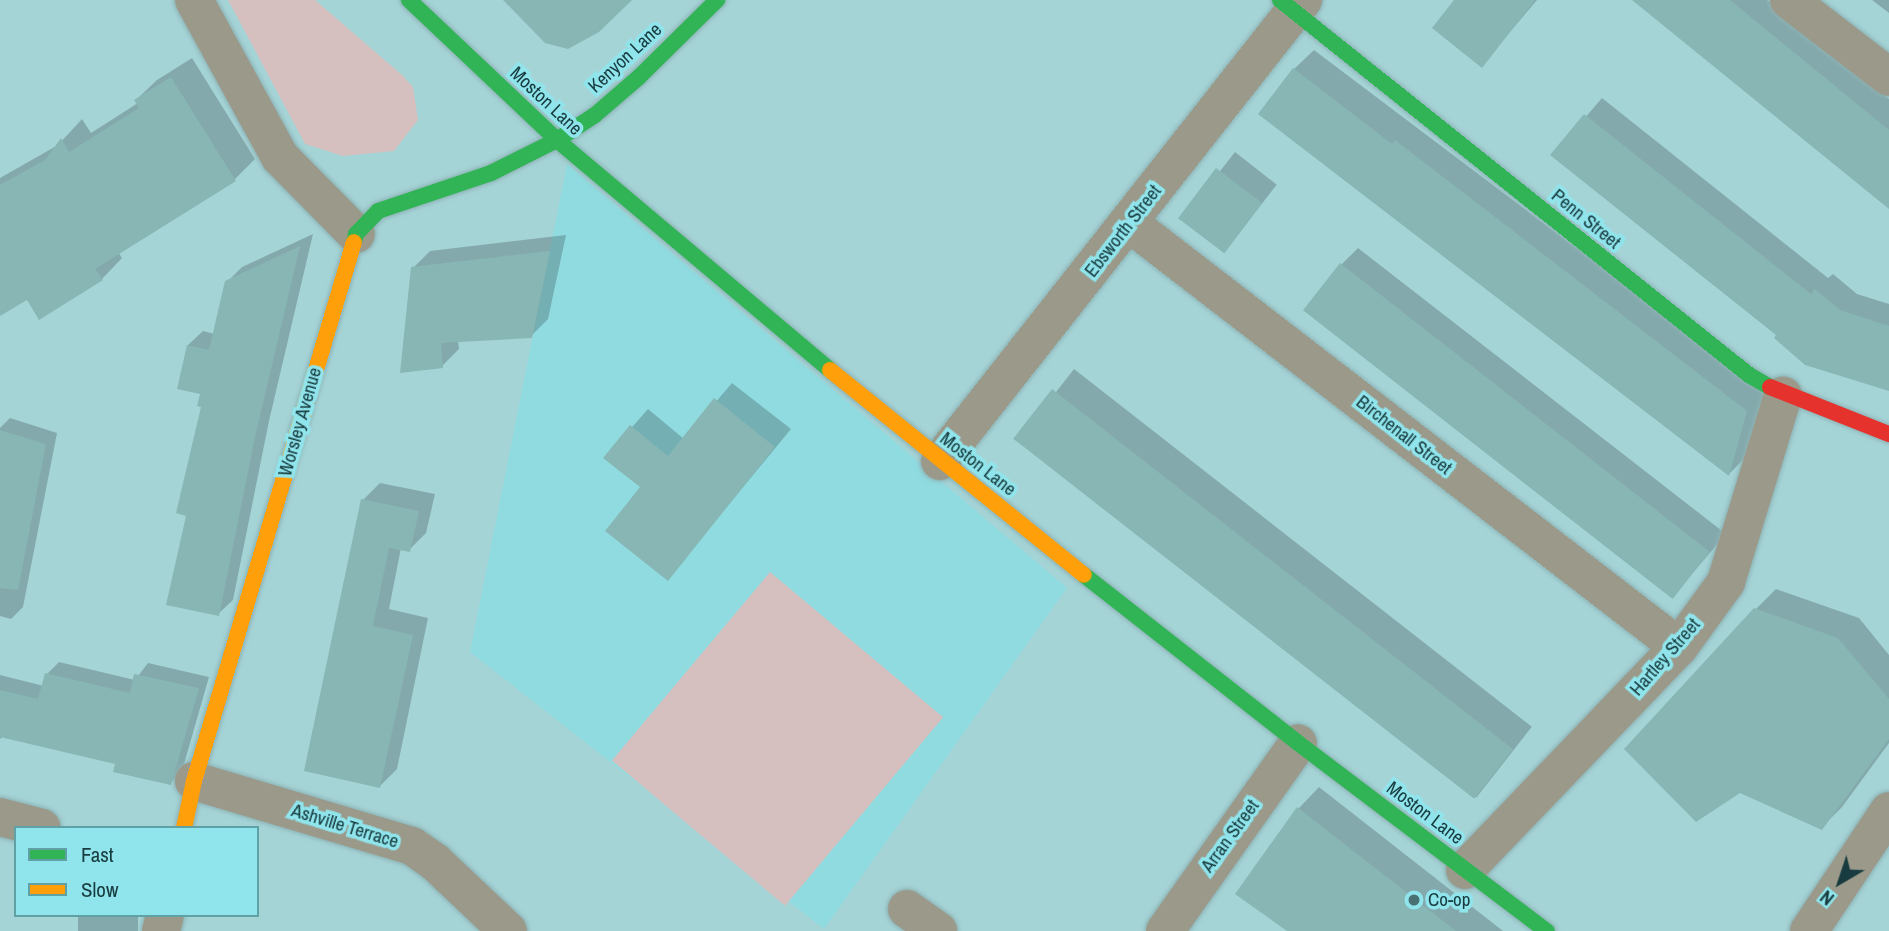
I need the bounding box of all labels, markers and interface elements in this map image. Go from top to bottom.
street label: Kenyon Lane [584,18,666,98]
street label: Moston Lane [505,62,587,140]
street label: Ebsworth Street [1080,180,1166,282]
street label: Penn Street [1547,184,1625,254]
street label: Worsley Avenue [273,365,327,479]
street label: Birchenall Street [1352,391,1456,479]
street label: Moston Lane [935,427,1021,501]
street label: Hartley Street [1625,614,1705,700]
street label: Moston Lane [1382,777,1468,849]
street label: Arran Street [1196,795,1264,877]
street label: Ashville Terrace [289,799,401,853]
legend [14,826,259,917]
text: Fast [81,840,114,869]
north arrow [1805,847,1875,917]
text: Slow [81,875,118,904]
text: N [1814,885,1839,912]
place label: Co-op [1428,889,1470,911]
marker: Co-op [1406,892,1422,908]

